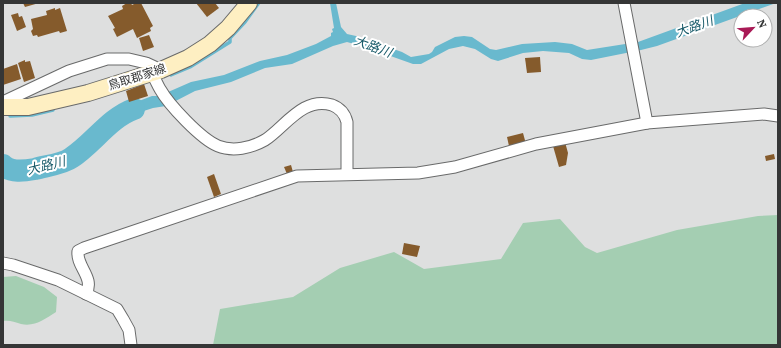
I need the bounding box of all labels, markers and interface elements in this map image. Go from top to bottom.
north arrow [733,8,773,48]
water label: 大路川 [673,11,717,41]
text: N [753,17,770,31]
water label: 大路川 [352,32,396,62]
street label: 鳥取郡家線 [106,60,168,94]
water label: 大路川 [25,152,69,178]

